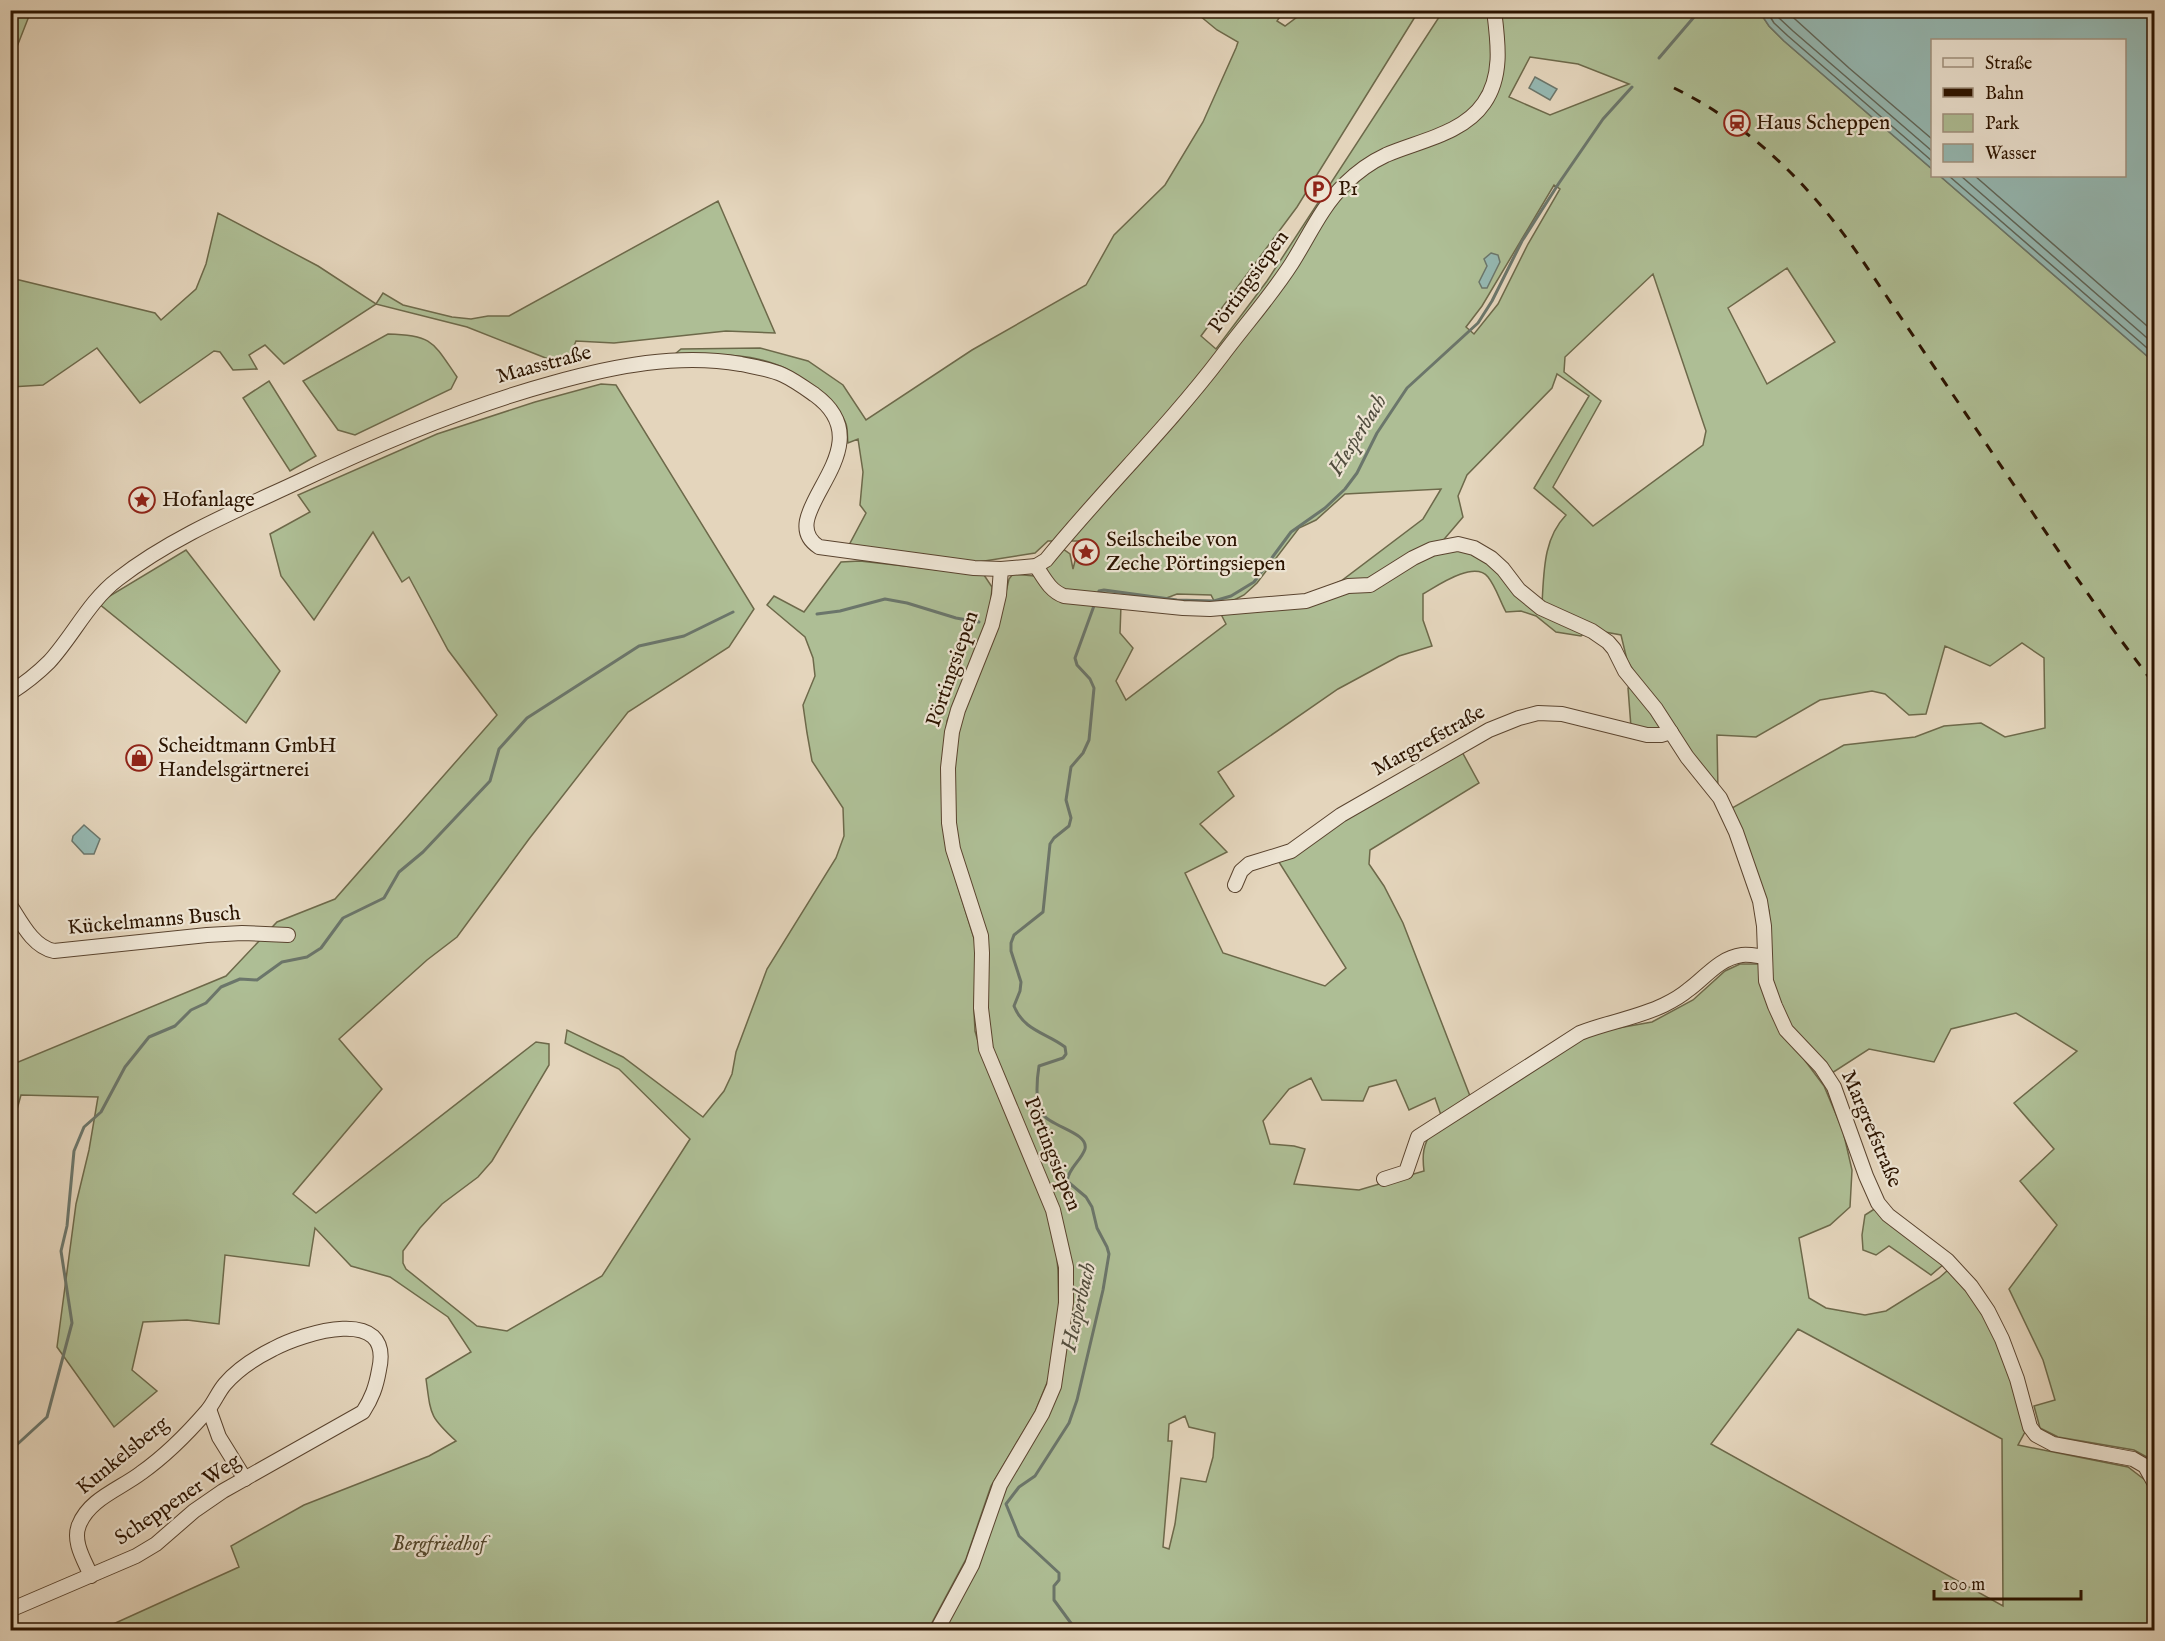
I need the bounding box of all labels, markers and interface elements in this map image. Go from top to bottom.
legend [1931,39,2126,177]
text: Straße [1985,53,2032,76]
text: Bahn [1985,83,2024,106]
station icon: Haus Scheppen [1722,108,1752,138]
place label: Haus Scheppen [1756,110,1890,137]
text: Park [1985,113,2020,136]
text: Wasser [1985,143,2037,166]
parking icon: P1 [1303,174,1333,204]
place label: P1 [1338,176,1358,203]
street label: Pörtingsiepen [1203,225,1295,339]
street label: Maasstraße [494,339,595,391]
water label: Hesperbach [1322,389,1394,482]
place icon: Hofanlage [127,485,157,515]
place label: Hofanlage [162,487,255,514]
place label: Seilscheibe von Zeche Pörtingsiepen [1106,527,1286,578]
place icon: Seilscheibe von Zeche Pörtingsiepen [1071,537,1101,567]
street label: Pörtingsiepen [921,607,985,731]
street label: Margrefstraße [1368,699,1490,783]
place label: Scheidtmann GmbH Handelsgärtnerei [158,733,337,784]
shop icon: Scheidtmann GmbH Handelsgärtnerei [124,743,154,773]
street label: Kückelmanns Busch [66,900,242,942]
street label: Margrefstraße [1834,1066,1908,1192]
street label: Pörtingsiepen [1017,1093,1087,1215]
water label: Hesperbach [1055,1260,1103,1355]
street label: Kunkelsberg [71,1410,175,1501]
street label: Scheppener Weg [110,1448,247,1552]
park label: Bergfriedhof [392,1531,491,1558]
scale bar [1934,1563,2081,1601]
text: 100 m [1943,1574,1985,1597]

